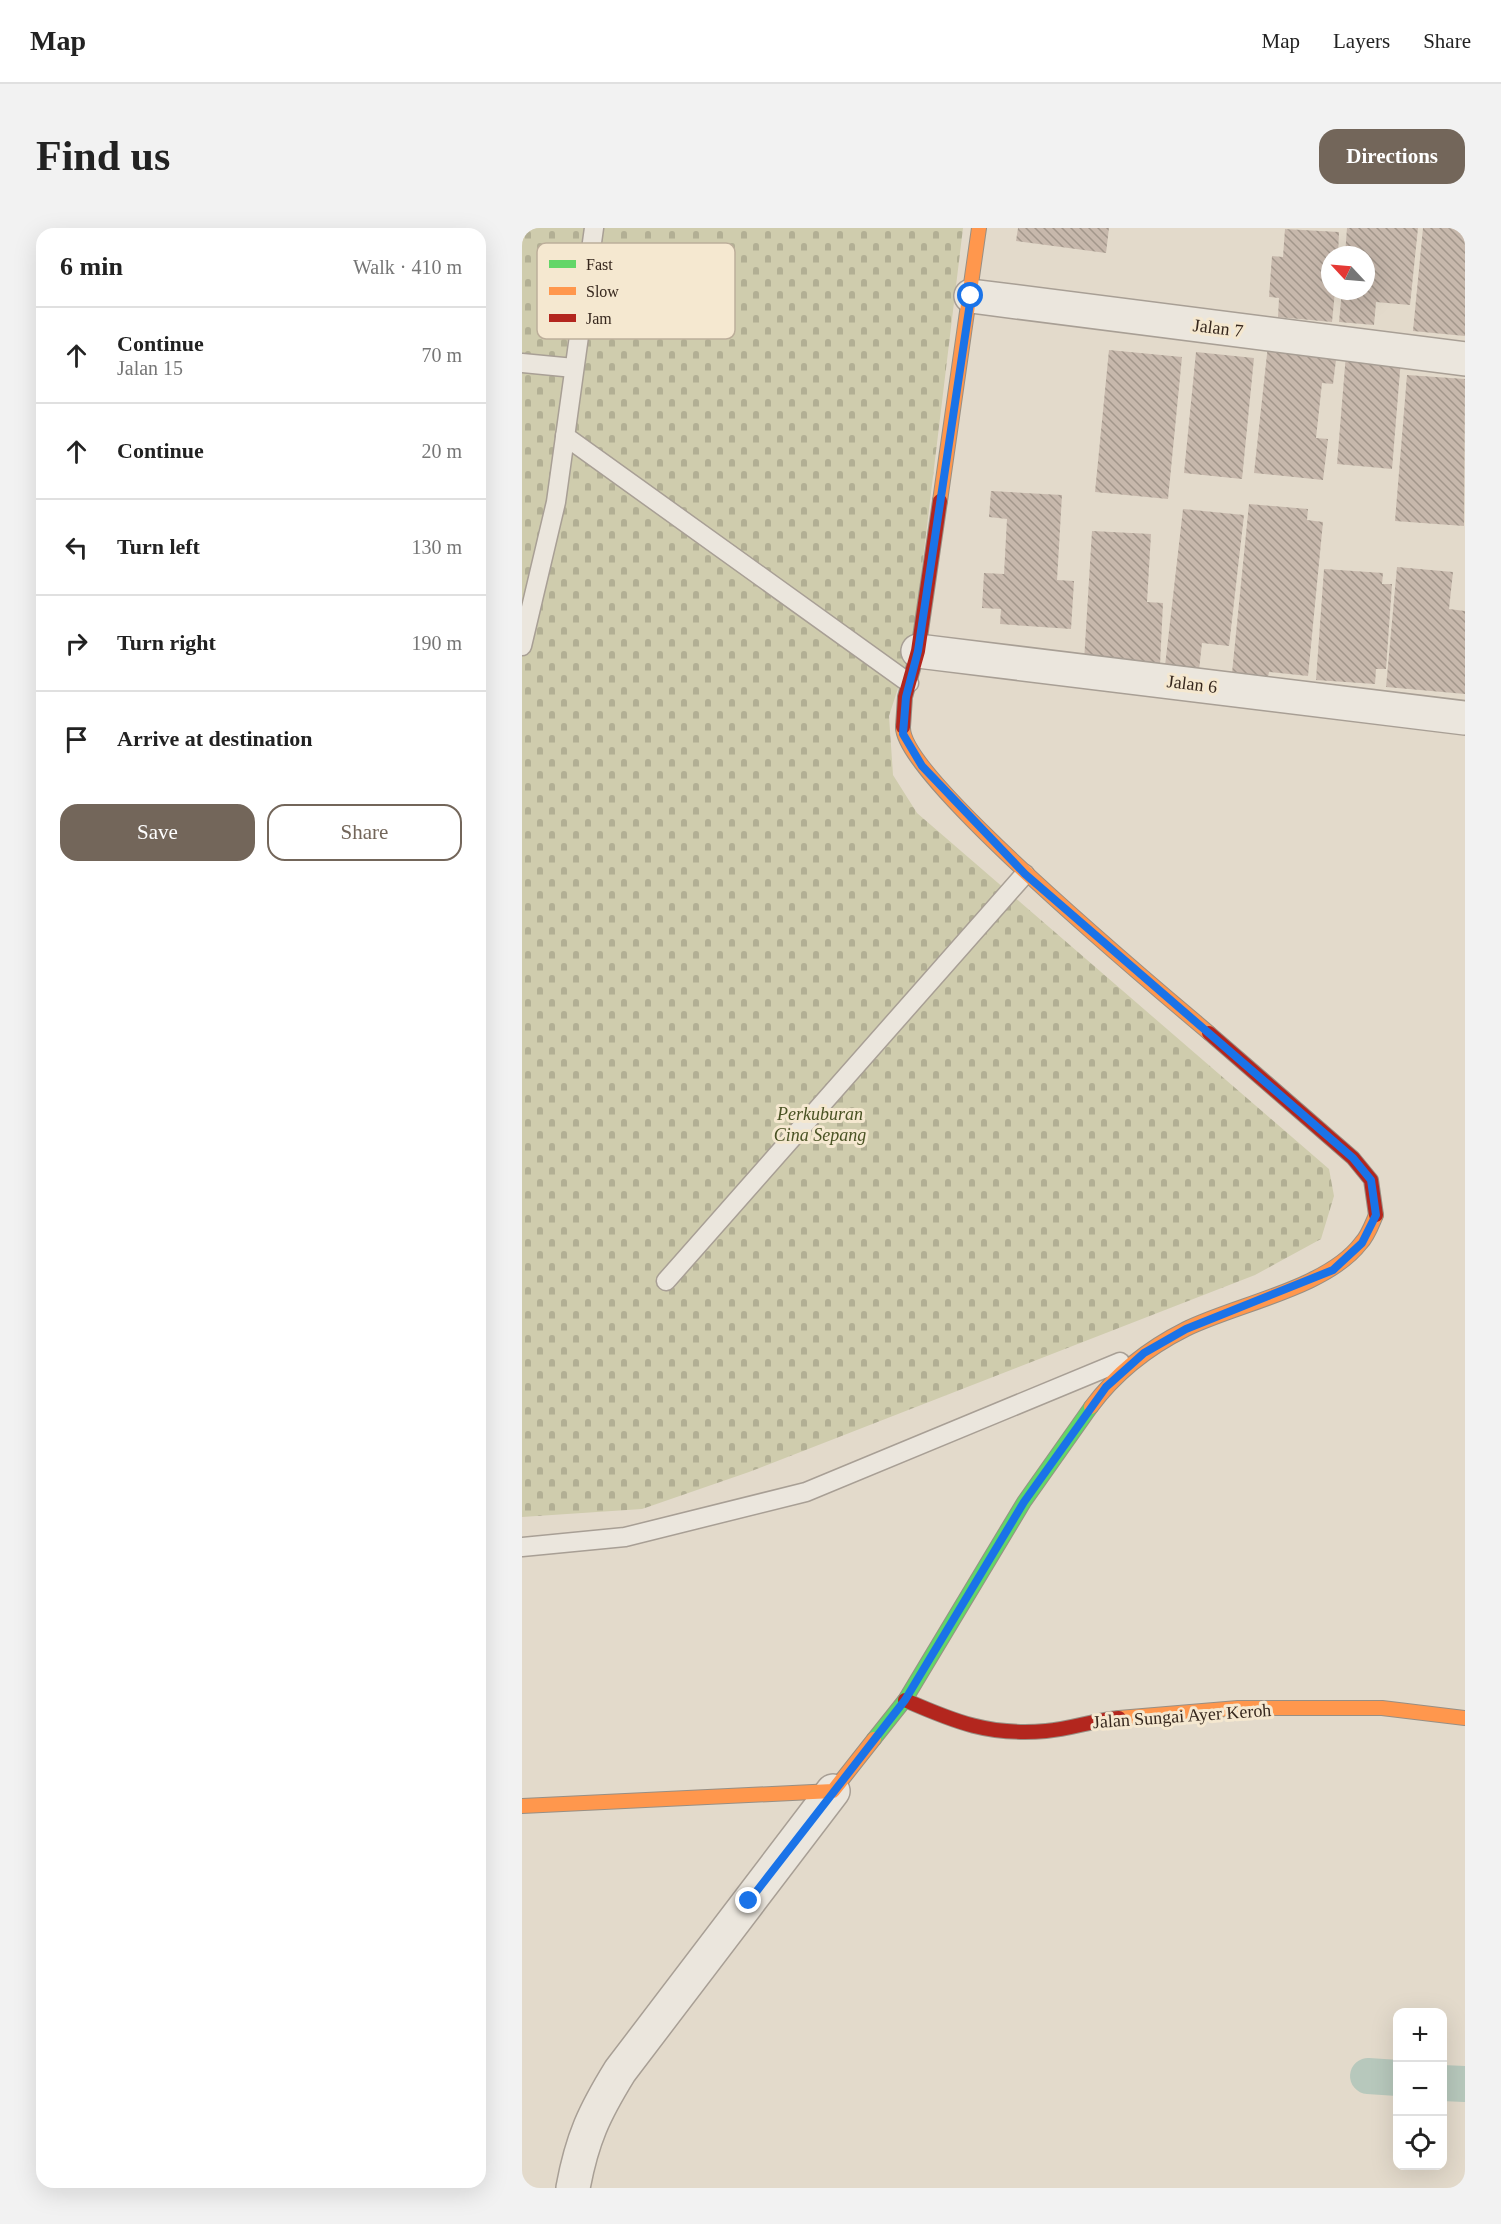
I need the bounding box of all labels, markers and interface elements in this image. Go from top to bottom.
text: Map [30,25,86,56]
text: Map [1262,29,1300,53]
text: Layers [1333,29,1390,53]
text: Share [1423,29,1471,53]
button: Directions [1319,129,1465,184]
text: Find us [36,133,170,179]
legend [537,243,735,339]
north arrow [1321,246,1375,300]
text: 6 min [60,252,123,281]
text: Walk · 410 m [353,256,462,278]
text: Fast [586,256,613,273]
route start [957,282,983,308]
text: Slow [586,283,619,300]
text: Jam [586,310,612,327]
street label: Jalan 7 [1192,315,1244,341]
text: Continue [117,331,204,356]
icon: ahead [60,339,93,372]
text: 70 m [421,344,462,366]
text: Jalan 15 [117,357,183,379]
icon: ahead [60,435,93,468]
text: Continue [117,438,204,463]
text: 20 m [421,440,462,462]
icon: left [60,531,93,564]
text: Turn left [117,534,200,559]
text: 130 m [411,536,462,558]
icon: right [60,627,93,660]
text: Turn right [117,630,216,655]
text: 190 m [411,632,462,654]
street label: Jalan 6 [1166,671,1218,697]
icon: arrive [60,723,93,756]
text: Arrive at destination [117,726,313,751]
button: Save [60,804,255,861]
button: Share [267,804,462,861]
park label: Perkuburan Cina Sepang [774,1104,866,1145]
street label: Jalan Sungai Ayer Keroh [1092,1700,1272,1732]
route end [735,1887,761,1913]
map controls [1393,2008,1447,2170]
button: + [1393,2008,1447,2062]
button: − [1393,2062,1447,2116]
button: locate [1393,2116,1447,2170]

